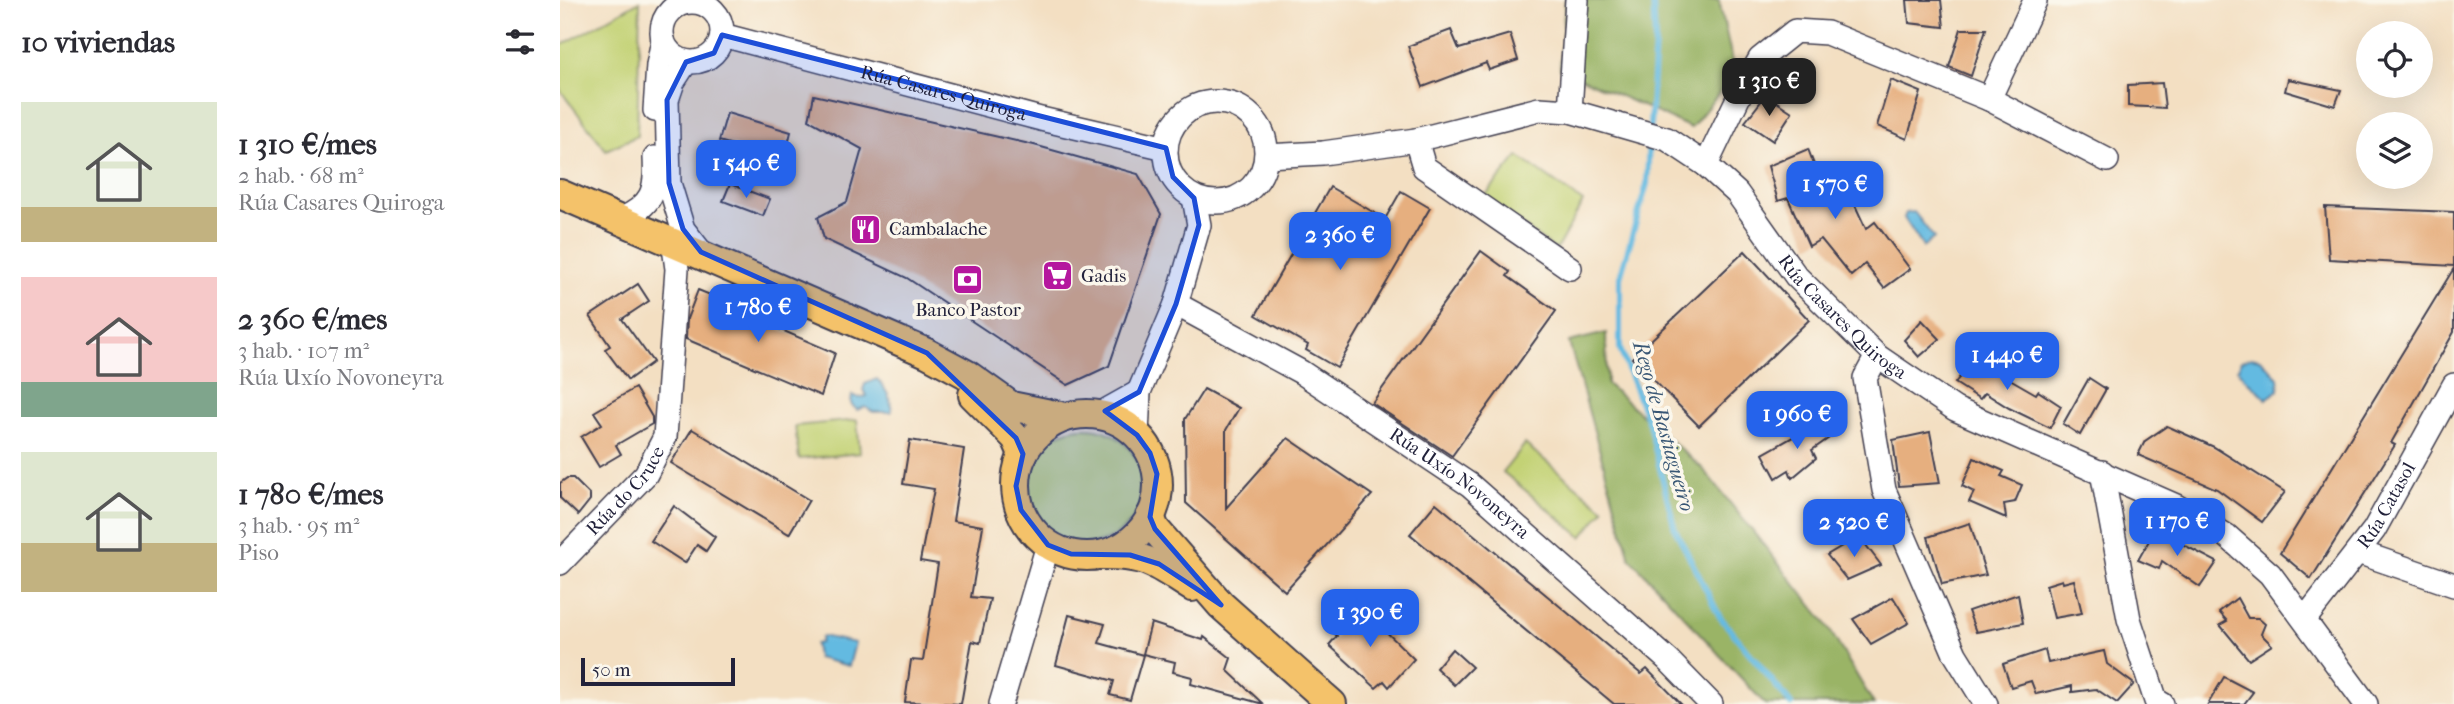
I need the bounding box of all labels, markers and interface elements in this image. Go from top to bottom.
map controls [2356,21,2433,189]
button: locate [2356,21,2433,98]
icon: filters [501,23,539,61]
text: 10 viviendas [21,25,175,60]
pin: 1 310 € [1704,58,1834,118]
street label: Rúa Casares Quiroga [858,61,1029,126]
text: 1 310 € [1738,67,1800,94]
button: layers [2356,112,2433,189]
text: 1 310 €/mes [238,127,377,162]
icon: home [77,130,161,214]
pin: 1 540 € [681,140,811,200]
text: 1 540 € [712,149,780,176]
text: 2 hab. · 68 m² [238,162,364,189]
pin: 1 570 € [1770,162,1900,221]
text: 1 570 € [1802,170,1868,197]
text: Rúa Casares Quiroga [238,189,444,216]
restaurant icon: Cambalache [849,212,883,246]
pin: 2 360 € [1275,212,1405,272]
place label: Cambalache [889,218,987,240]
text: 2 360 € [1305,221,1375,248]
street label: Rúa Casares Quiroga [1773,250,1911,384]
supermarket icon: Gadis [1041,259,1075,293]
bank icon: Banco Pastor [951,262,985,296]
place label: Gadis [1081,265,1126,287]
pin: 1 780 € [693,284,823,344]
text: 1 780 € [724,293,792,320]
place label: Banco Pastor [915,299,1022,321]
text: 2 360 €/mes [238,302,387,337]
icon: home [77,305,161,389]
pin: 1 440 € [1942,332,2072,392]
water label: Rego de Bastiagueiro [1628,336,1700,514]
text: 3 hab. · 107 m² [238,337,369,364]
text: 1 440 € [1971,341,2043,368]
text: Rúa Uxío Novoneyra [238,364,444,391]
pin: 1 960 € [1732,392,1862,451]
text: 1 960 € [1763,400,1831,427]
street label: Rúa Uxío Novoneyra [1385,423,1534,543]
street label: Rúa do Cruce [582,443,669,540]
street label: Rúa Catasol [2353,459,2420,553]
text: 1 780 €/mes [238,477,384,512]
icon: home [77,480,161,564]
pin: 1 170 € [2112,498,2242,558]
pin: 2 520 € [1789,500,1919,559]
text: 1 170 € [2145,507,2209,534]
text: 2 520 € [1819,508,1889,535]
text: 3 hab. · 95 m² [238,512,359,539]
text: Piso [238,539,279,566]
pin: 1 390 € [1305,590,1435,649]
text: 1 390 € [1337,598,1403,625]
scale bar [581,655,735,687]
text: 50 m [592,659,631,681]

